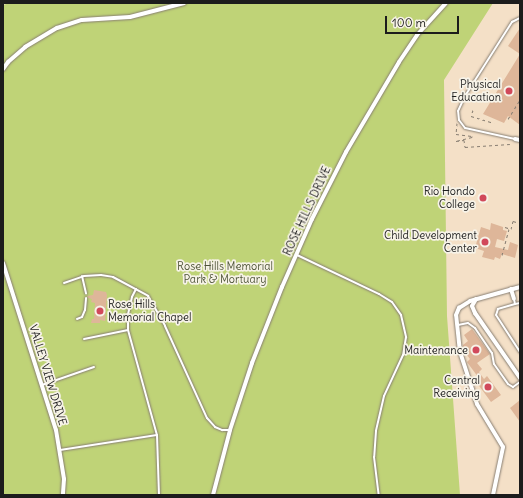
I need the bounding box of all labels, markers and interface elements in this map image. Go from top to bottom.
scale bar [387,8,461,34]
text: 100 m [392,15,426,30]
place label: Physical Education [451,78,501,104]
marker: Physical Education [504,86,514,96]
street label: ROSE HILLS DRIVE [281,164,333,258]
place label: Rio Hondo College [424,185,475,211]
marker: Rio Hondo College [478,193,488,203]
place label: Child Development Center [384,229,477,255]
marker: Child Development Center [480,237,490,247]
park label: Rose Hills Memorial Park & Mortuary [177,260,273,286]
place label: Rose Hills Memorial Chapel [108,298,191,324]
marker: Rose Hills Memorial Chapel [95,306,105,316]
street label: VALLEY VIEW DRIVE [26,323,70,427]
place label: Maintenance [404,343,468,357]
marker: Maintenance [471,345,481,355]
place label: Central Receiving [433,374,480,400]
marker: Central Receiving [483,382,493,392]

